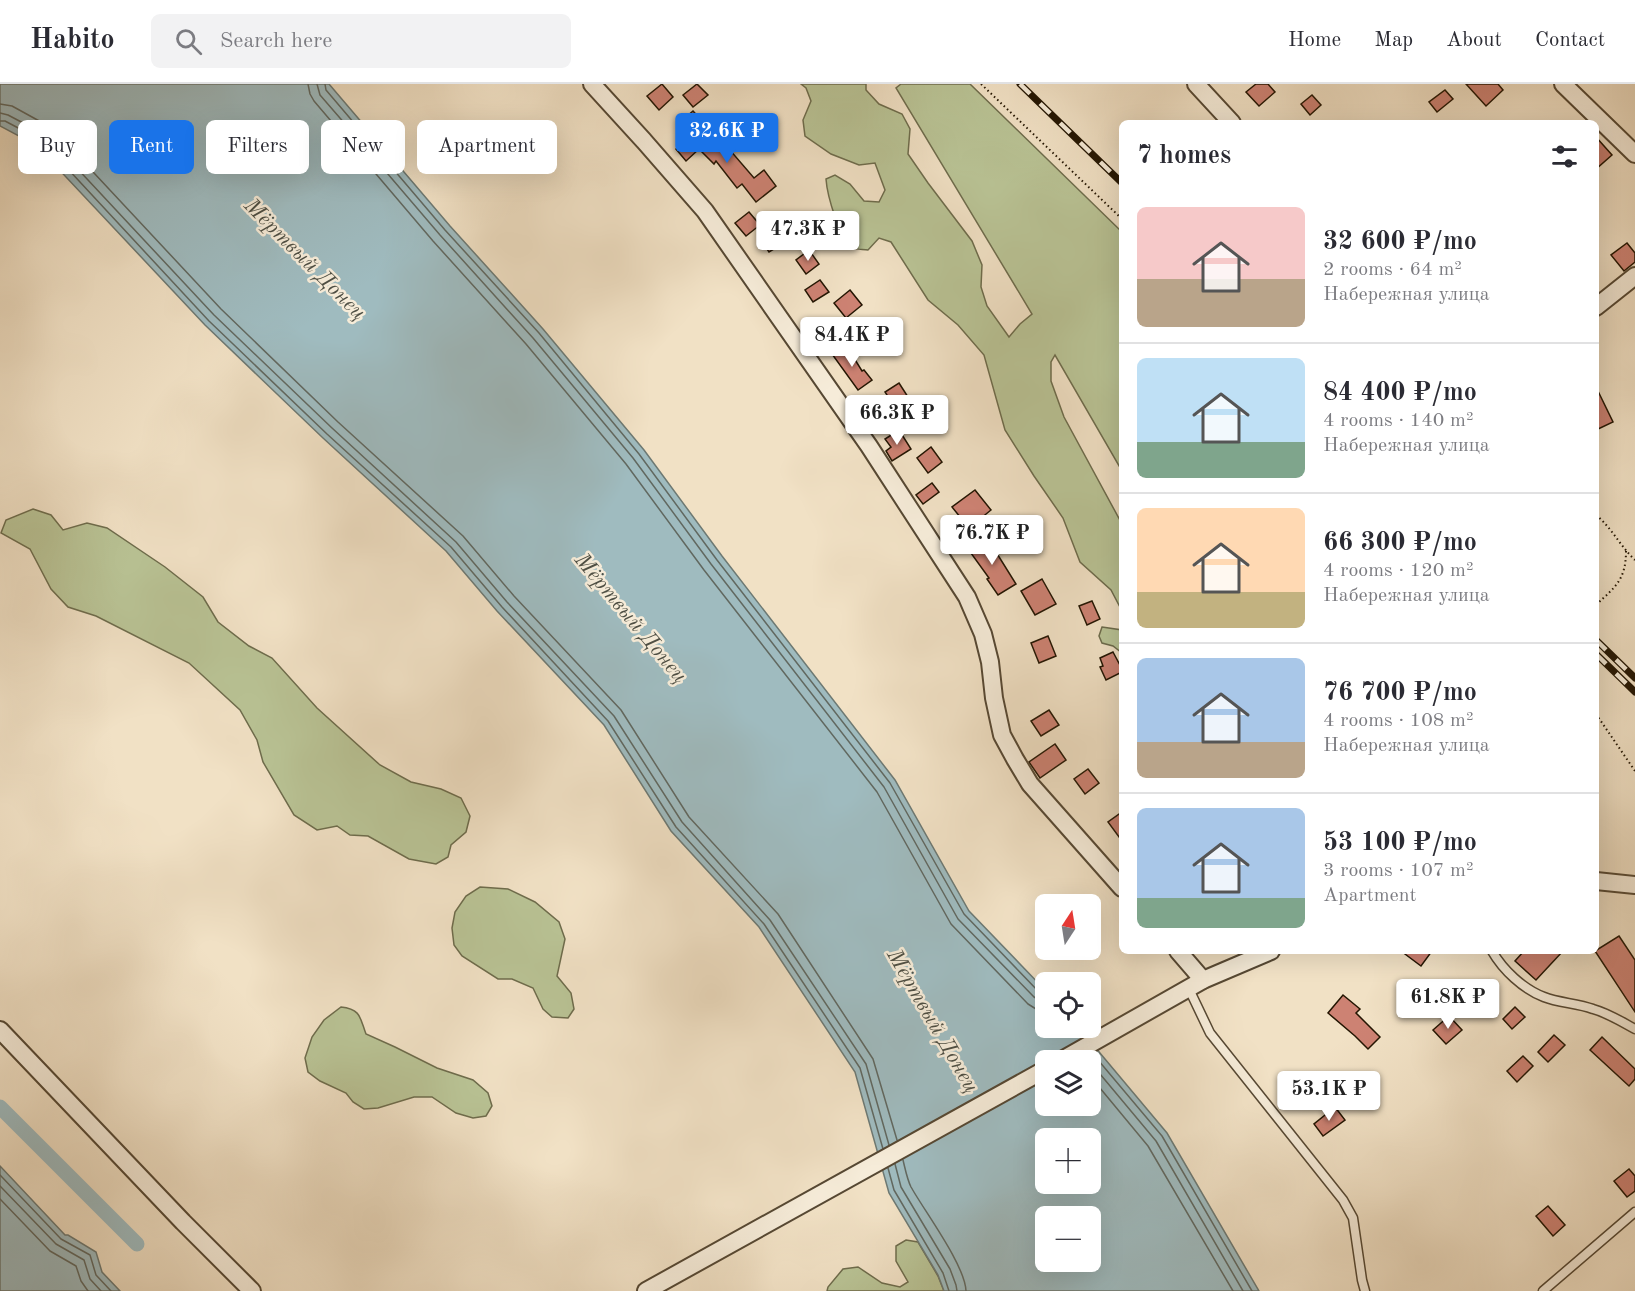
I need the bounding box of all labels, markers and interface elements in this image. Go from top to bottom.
search box [151,14,571,68]
icon: search [172,25,205,58]
text: Habito [30,27,115,55]
text: Search here [220,30,332,52]
text: Home [1288,30,1341,51]
text: Map [1374,30,1413,51]
text: About [1446,30,1502,51]
text: Contact [1535,30,1605,51]
pin: 32.6K ₽ [672,113,782,164]
chip: Buy [18,120,97,174]
chip: Rent [109,120,194,174]
chip: Filters [206,120,309,174]
chip: New [321,120,405,174]
chip: Apartment [417,120,557,174]
text: 32.6K ₽ [689,122,765,142]
icon: filters [1548,140,1581,173]
text: 7 homes [1137,143,1231,169]
water label: Мёртвый Донец [239,194,370,325]
pin: 47.3K ₽ [753,211,863,262]
text: 47.3K ₽ [770,220,846,240]
text: 32 600 ₽/mo [1323,229,1477,255]
icon: home [1185,231,1257,303]
text: 2 rooms · 64 m² [1323,260,1462,280]
text: Набережная улица [1323,285,1490,305]
pin: 84.4K ₽ [797,317,907,368]
text: 84.4K ₽ [814,326,890,346]
text: 84 400 ₽/mo [1323,380,1477,406]
icon: home [1185,382,1257,454]
pin: 66.3K ₽ [842,395,952,446]
text: 66.3K ₽ [859,404,935,424]
text: 4 rooms · 140 m² [1323,411,1473,431]
text: Набережная улица [1323,436,1490,456]
pin: 76.7K ₽ [937,515,1047,566]
text: 76.7K ₽ [954,524,1030,544]
text: 66 300 ₽/mo [1323,530,1477,556]
icon: home [1185,532,1257,604]
water label: Мёртвый Донец [569,548,691,688]
text: 4 rooms · 120 m² [1323,561,1473,581]
text: Набережная улица [1323,586,1490,606]
text: 76 700 ₽/mo [1323,680,1477,706]
icon: home [1185,682,1257,754]
text: 4 rooms · 108 m² [1323,711,1473,731]
text: Набережная улица [1323,736,1490,756]
text: 53 100 ₽/mo [1323,830,1477,856]
icon: home [1185,832,1257,904]
text: 3 rooms · 107 m² [1323,861,1473,881]
text: Apartment [1323,886,1417,906]
north arrow [1035,894,1101,960]
map controls [1035,894,1101,1272]
water label: Мёртвый Донец [882,944,982,1097]
button: locate [1035,972,1101,1038]
pin: 61.8K ₽ [1393,979,1503,1030]
text: 61.8K ₽ [1410,988,1486,1008]
button: layers [1035,1050,1101,1116]
pin: 53.1K ₽ [1274,1071,1384,1122]
text: 53.1K ₽ [1291,1080,1367,1100]
button: + [1035,1128,1101,1194]
button: − [1035,1206,1101,1272]

